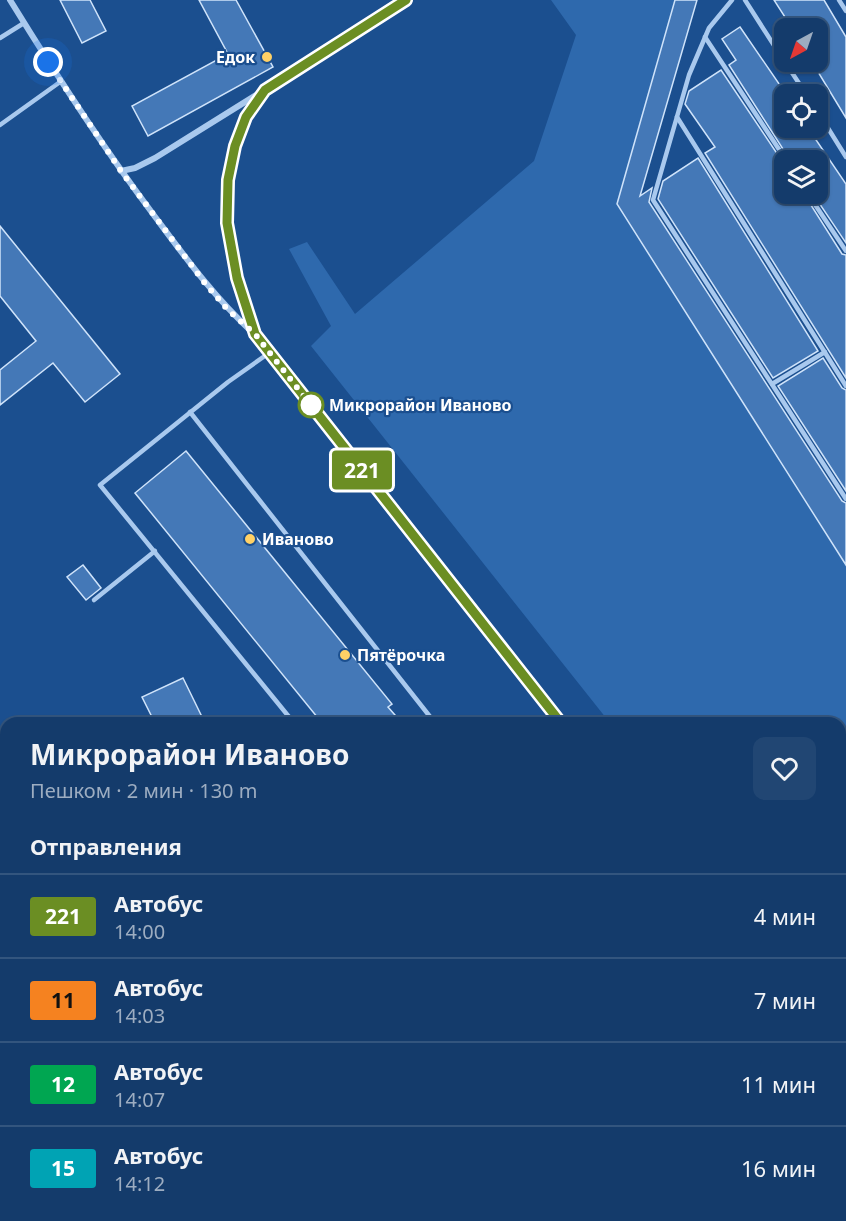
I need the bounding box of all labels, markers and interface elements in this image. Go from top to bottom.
north arrow [774,18,828,72]
map controls [774,18,828,204]
place label: Едок [216,46,255,68]
your location [33,47,63,77]
marker: Едок [260,50,274,64]
button: locate [774,84,828,138]
button: layers [774,150,828,204]
marker: Микрорайон Иваново [298,392,324,418]
place label: Микрорайон Иваново [329,394,512,416]
line badge: 221 [328,450,397,490]
text: 221 [344,456,380,484]
place label: Иваново [262,528,334,550]
marker: Иваново [243,532,257,546]
place label: Пятёрочка [357,644,445,666]
marker: Пятёрочка [338,648,352,662]
text: Микрорайон Иваново [30,735,349,773]
button: heart [753,737,816,800]
text: Пешком · 2 мин · 130 m [30,777,257,804]
text: Отправления [30,831,182,861]
text: Автобус [114,888,203,918]
text: 4 мин [754,901,816,931]
text: 221 [45,902,81,930]
text: 14:00 [114,918,165,945]
text: Автобус [114,972,203,1002]
text: 7 мин [754,985,816,1015]
text: 11 [51,986,75,1014]
text: 14:03 [114,1002,165,1029]
text: Автобус [114,1056,203,1086]
text: 11 мин [741,1069,816,1099]
text: 12 [51,1070,75,1098]
text: 14:07 [114,1086,165,1113]
text: Автобус [114,1140,203,1170]
text: 16 мин [741,1153,816,1183]
text: 15 [51,1154,75,1182]
text: 14:12 [114,1170,165,1197]

